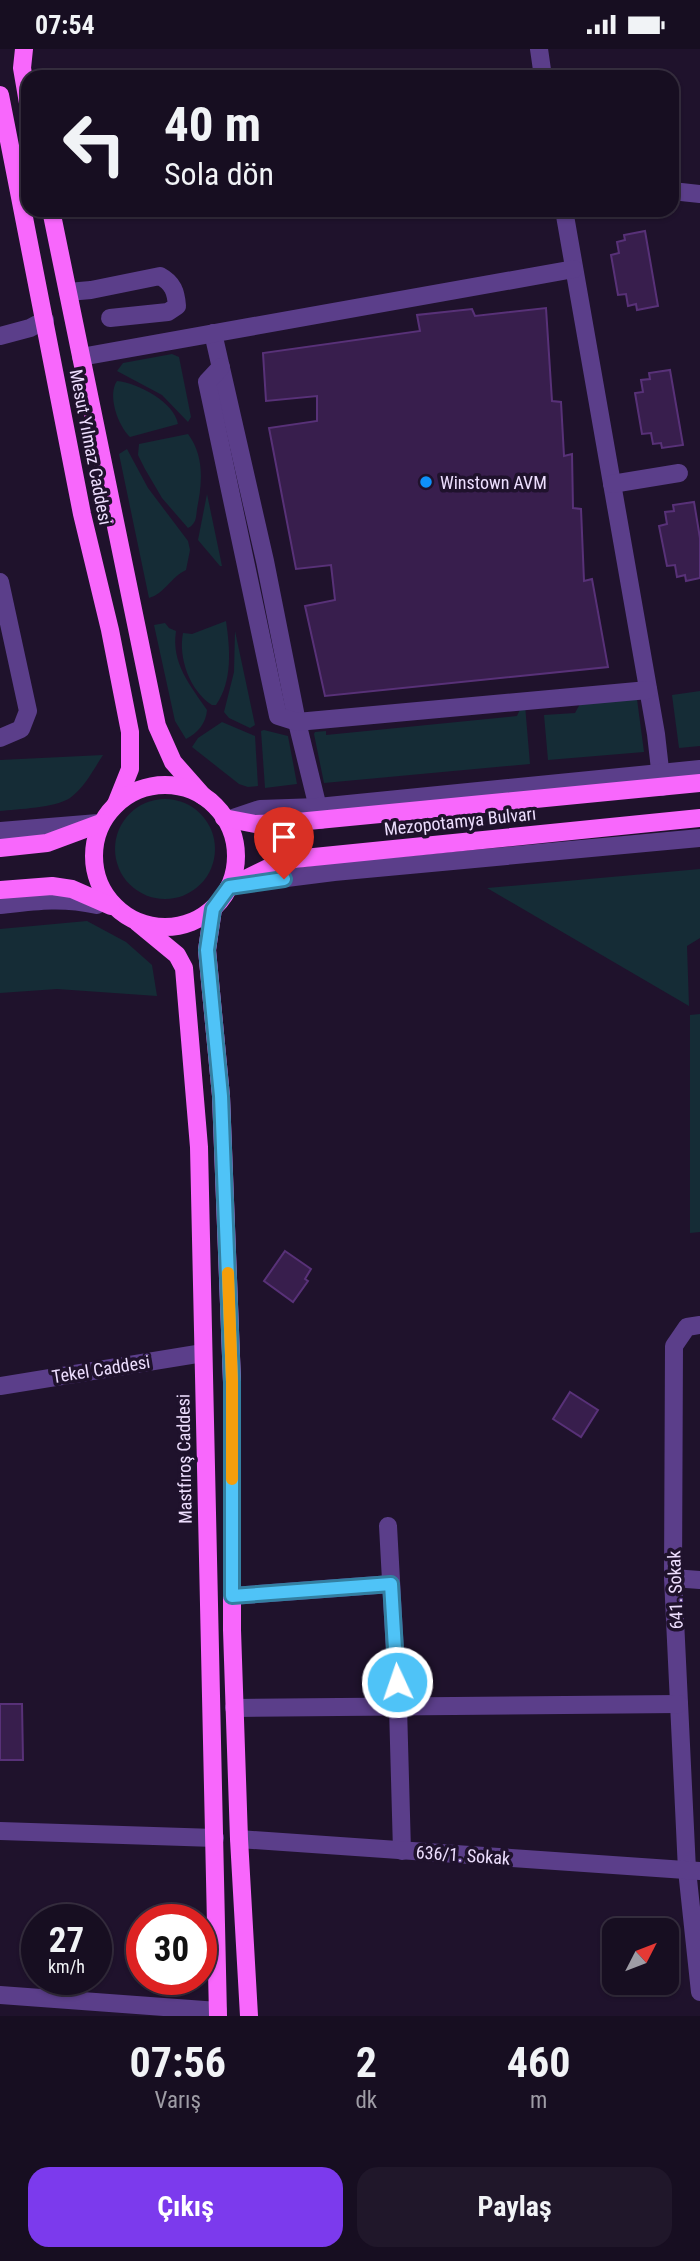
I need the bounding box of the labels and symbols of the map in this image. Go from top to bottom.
street label: Mesut Yılmaz Caddesi [66,368,116,526]
place label: Winstown AVM [440,472,547,493]
marker: Winstown AVM [418,474,434,490]
street label: Mezopotamya Bulvarı [383,803,537,839]
pin [254,807,314,879]
street label: Tekel Caddesi [50,1351,152,1387]
street label: Mastfıroş Caddesi [172,1394,196,1524]
street label: 641. Sokak [663,1550,687,1630]
position arrow [360,1645,434,1719]
street label: 636/1. Sokak [415,1841,511,1869]
speed limit sign: 30 [126,1904,217,1995]
north arrow [602,1918,679,1995]

